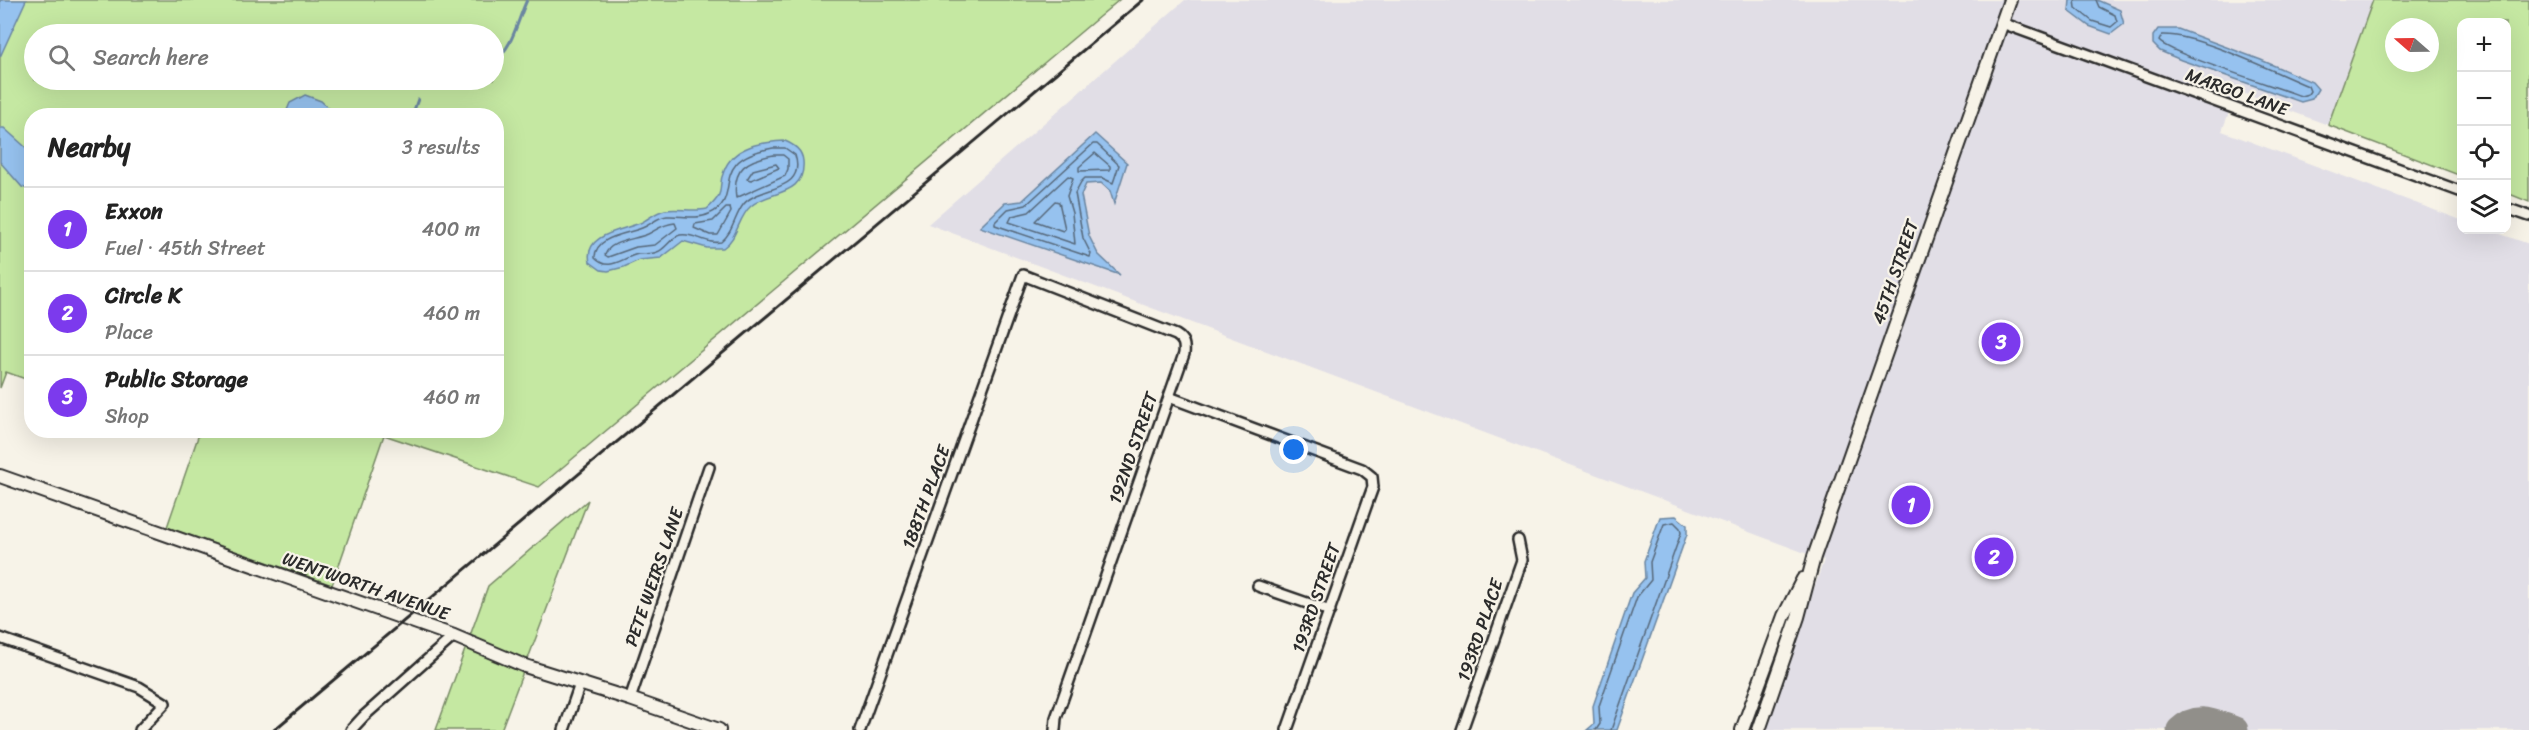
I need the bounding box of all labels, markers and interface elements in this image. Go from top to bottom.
north arrow [2385,18,2439,72]
map controls [2457,18,2511,234]
button: + [2457,18,2511,72]
search box [24,24,504,90]
text: Search here [93,38,209,77]
icon: search [45,41,78,74]
street label: MARGO LANE [2181,59,2294,126]
button: − [2457,72,2511,126]
text: Nearby [48,124,130,170]
button: locate [2457,126,2511,180]
text: 3 results [402,130,480,165]
button: layers [2457,180,2511,234]
text: Exxon [105,192,163,231]
text: 1 [63,212,72,247]
text: 400 m [422,212,480,247]
street label: 45TH STREET [1862,214,1928,329]
text: Fuel · 45th Street [105,231,266,266]
text: Circle K [105,276,181,315]
text: 2 [62,296,73,331]
text: 460 m [423,296,480,331]
text: Place [105,315,153,350]
pin: 3 [1982,320,2020,364]
text: Public Storage [105,360,248,399]
text: 3 [62,380,73,415]
text: 460 m [423,380,480,415]
street label: 192ND STREET [1099,387,1167,508]
text: Shop [105,399,149,434]
your location [1279,435,1308,464]
street label: 188TH PLACE [892,440,960,553]
pin: 1 [1892,482,1930,528]
street label: PETE WEIRS LANE [615,502,693,651]
pin: 2 [1974,534,2014,580]
street label: 193RD STREET [1282,538,1350,657]
street label: WENTWORTH AVENUE [278,542,455,630]
street label: 193RD PLACE [1448,573,1513,686]

